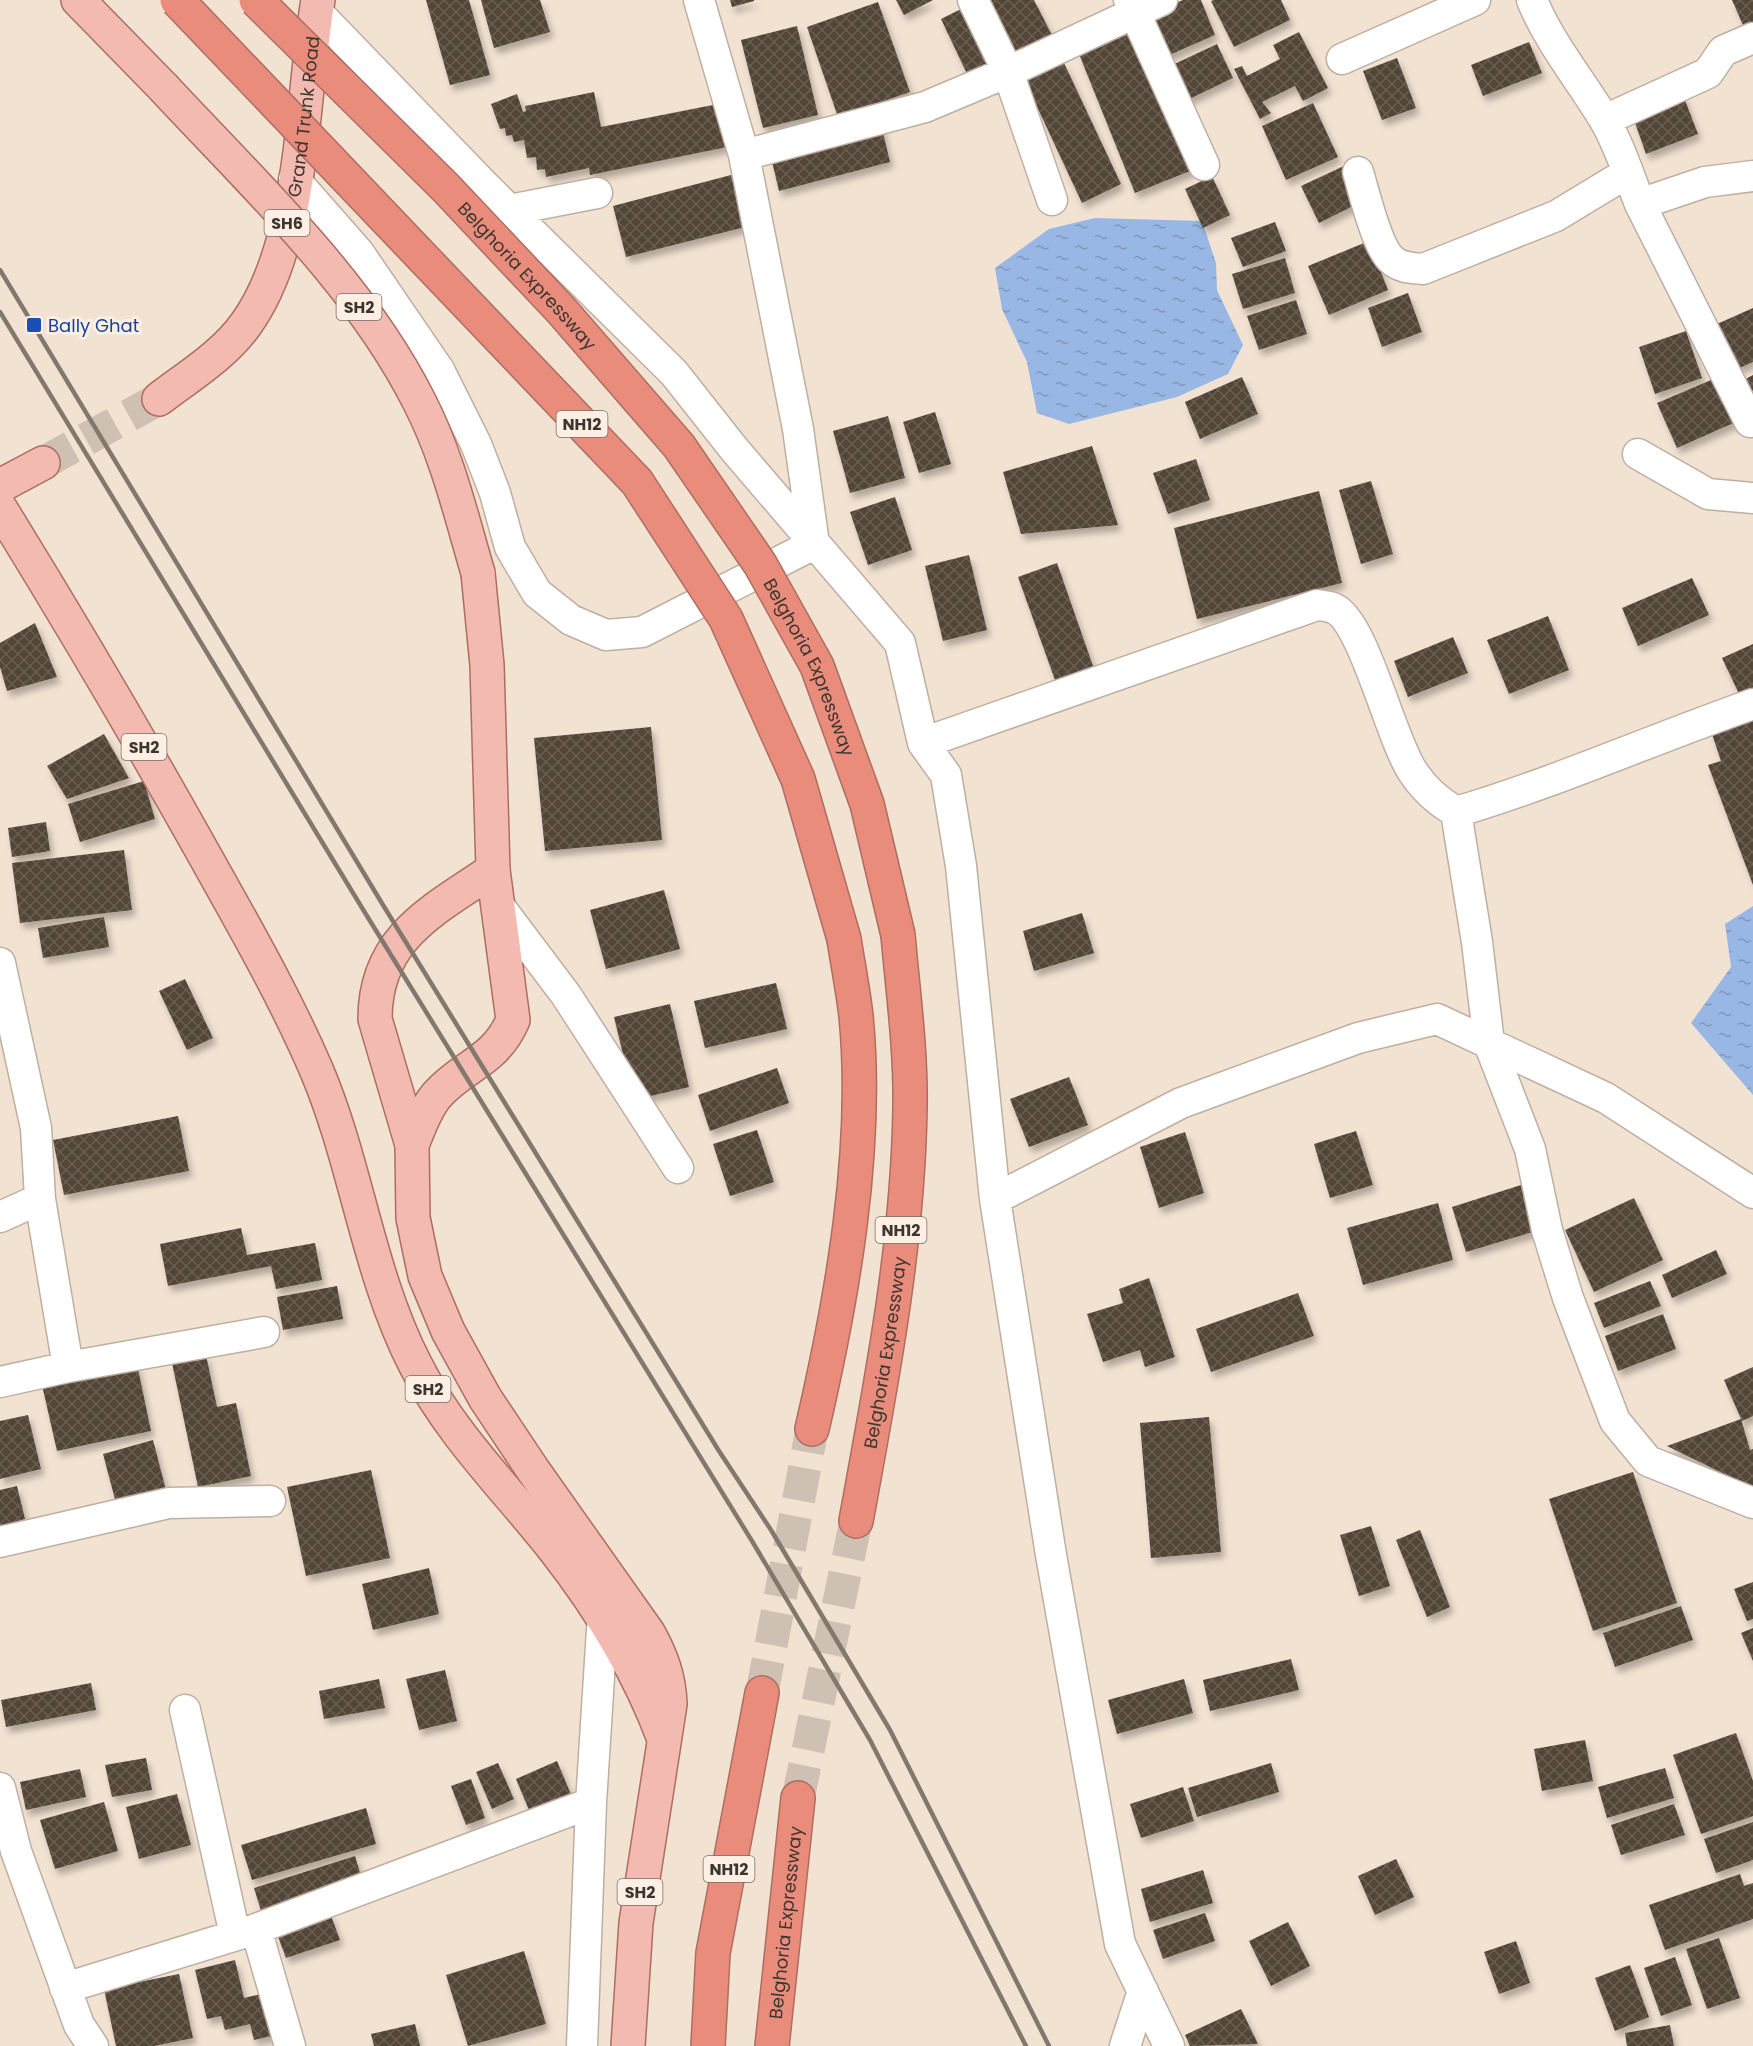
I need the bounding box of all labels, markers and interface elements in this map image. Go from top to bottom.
street label: Grand Trunk Road [281,35,325,199]
street label: Belghoria Expressway [453,196,603,355]
road number: SH6 [264,210,310,236]
road number: SH2 [336,294,382,320]
place label: Bally Ghat [48,313,139,338]
marker: Bally Ghat [25,316,43,334]
road number: NH12 [556,411,608,437]
street label: Belghoria Expressway [758,574,861,760]
road number: SH2 [122,734,166,760]
road number: NH12 [876,1217,926,1243]
street label: Belghoria Expressway [857,1255,912,1450]
road number: SH2 [406,1376,450,1402]
street label: Belghoria Expressway [762,1825,807,2020]
road number: NH12 [704,1856,754,1882]
road number: SH2 [618,1879,662,1905]

